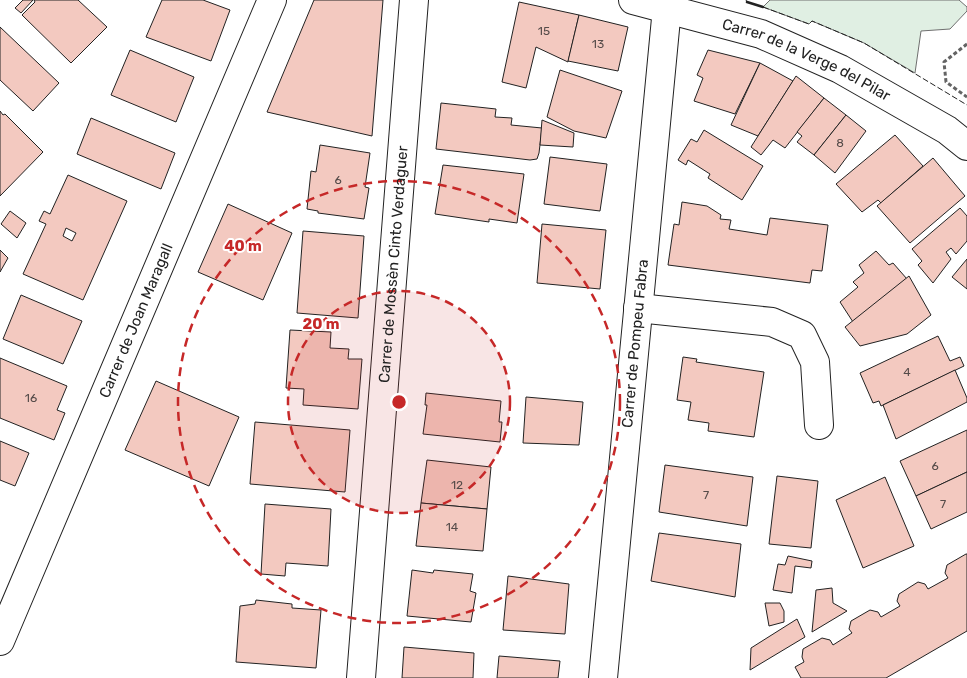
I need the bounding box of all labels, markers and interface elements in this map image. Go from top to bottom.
street label: Carrer de la Verge del Pilar [720,15,894,105]
house number: 15 [538,24,550,38]
house number: 13 [592,37,604,51]
house number: 8 [836,136,844,150]
street label: Carrer de Mossèn Cinto Verdaguer [375,145,412,384]
house number: 6 [334,173,342,187]
text: 40 m [224,237,262,255]
street label: Carrer de Joan Maragall [95,241,177,401]
street label: Carrer de Pompeu Fabra [618,259,652,429]
text: 20 m [303,315,339,333]
house number: 4 [903,365,911,379]
house number: 16 [25,391,37,405]
centre of rings [390,393,408,411]
house number: 6 [931,459,939,473]
house number: 12 [451,478,463,492]
house number: 7 [703,488,709,502]
house number: 7 [940,497,946,511]
house number: 14 [446,520,459,534]

